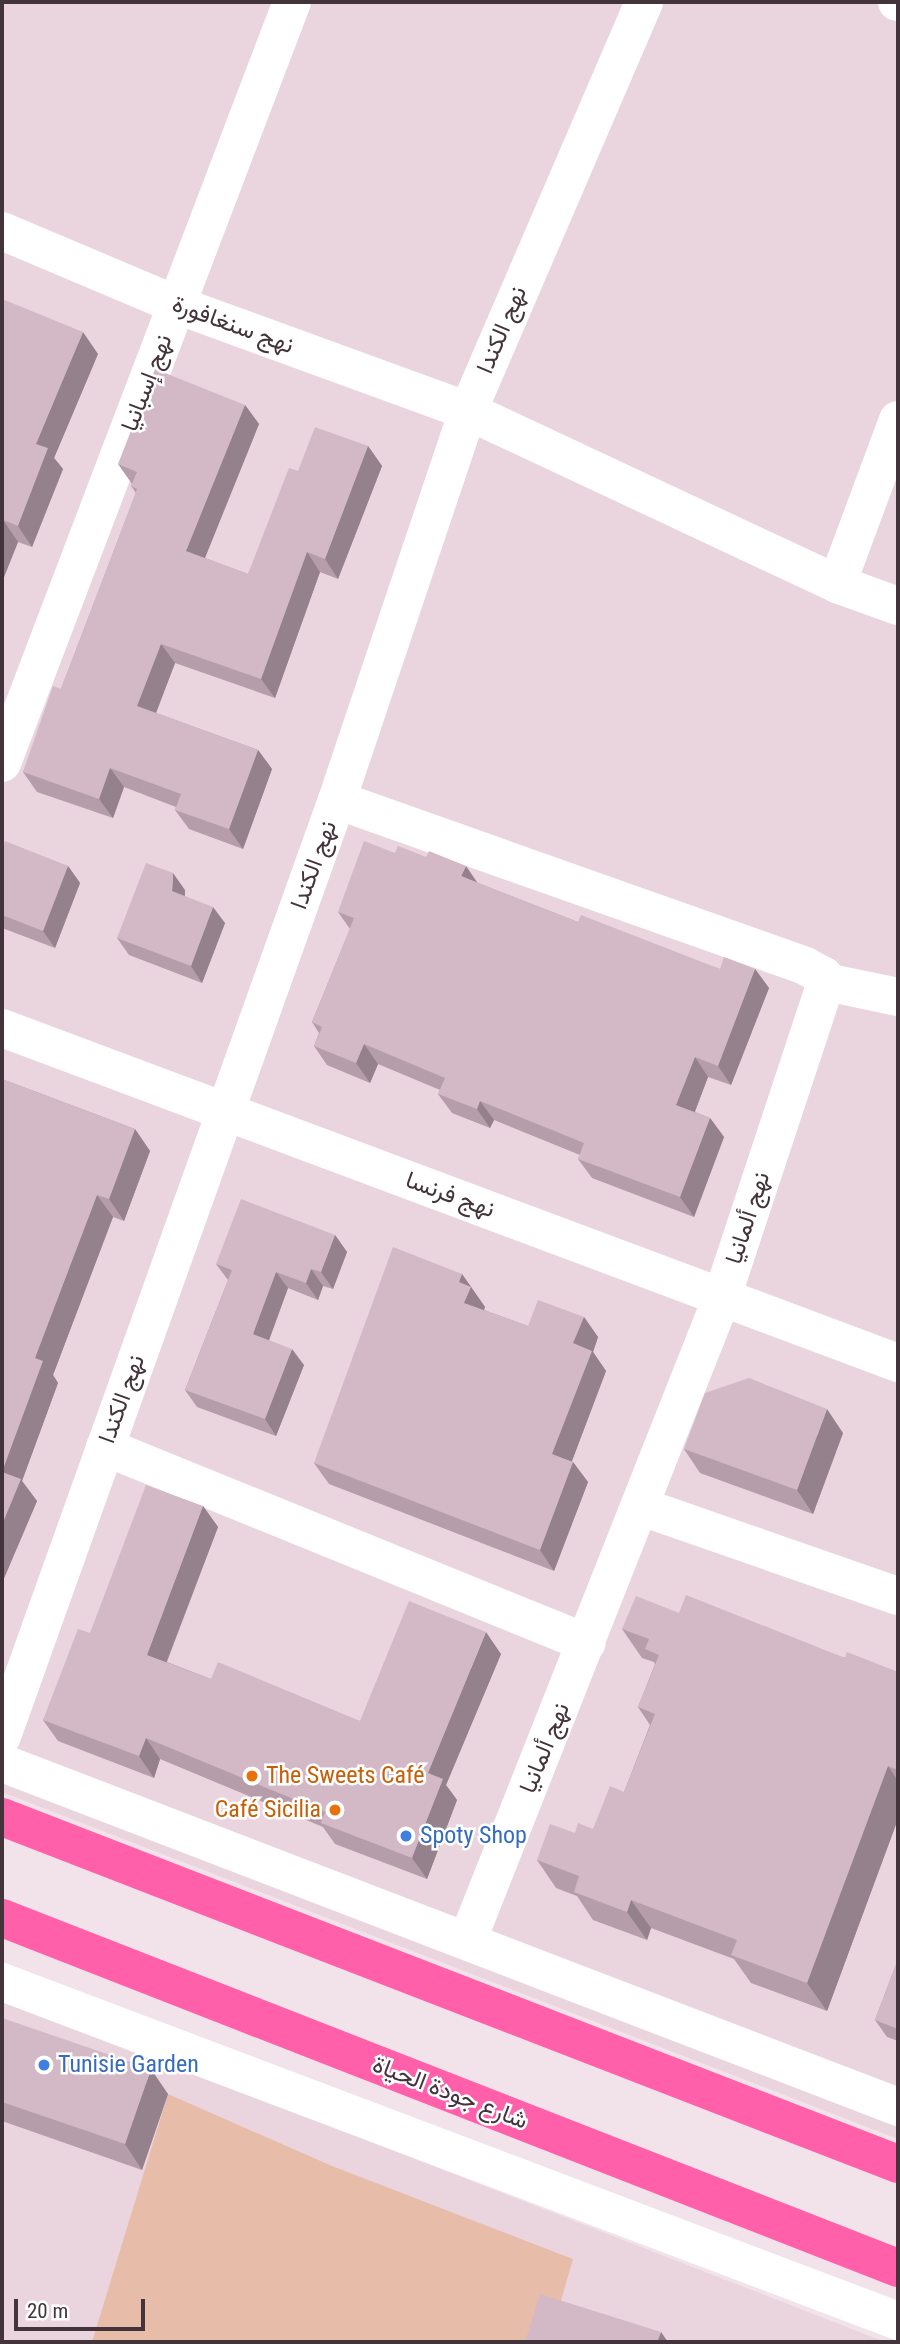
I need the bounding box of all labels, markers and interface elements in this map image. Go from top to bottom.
street label: نهج الكندا [471,282,533,378]
street label: نهج سنغافورة [168,290,298,360]
street label: نهج إسبانيا [115,330,179,436]
street label: نهج الكندا [285,817,343,913]
street label: نهج فرنسا [401,1166,499,1224]
street label: نهج ألمانيا [720,1168,776,1268]
street label: نهج الكندا [93,1351,151,1447]
street label: نهج ألمانيا [514,1698,576,1798]
place label: The Sweets Café [266,1762,425,1790]
marker: The Sweets Café [244,1768,260,1784]
place label: Café Sicilia [215,1796,321,1824]
marker: Café Sicilia [327,1802,343,1818]
place label: Spoty Shop [420,1822,527,1850]
marker: Spoty Shop [398,1828,414,1844]
street label: شارع جودة الحياة [368,2050,532,2136]
place label: Tunisie Garden [58,2051,199,2079]
marker: Tunisie Garden [36,2057,52,2073]
scale bar [18,2284,149,2328]
text: 20 m [27,2299,68,2323]

